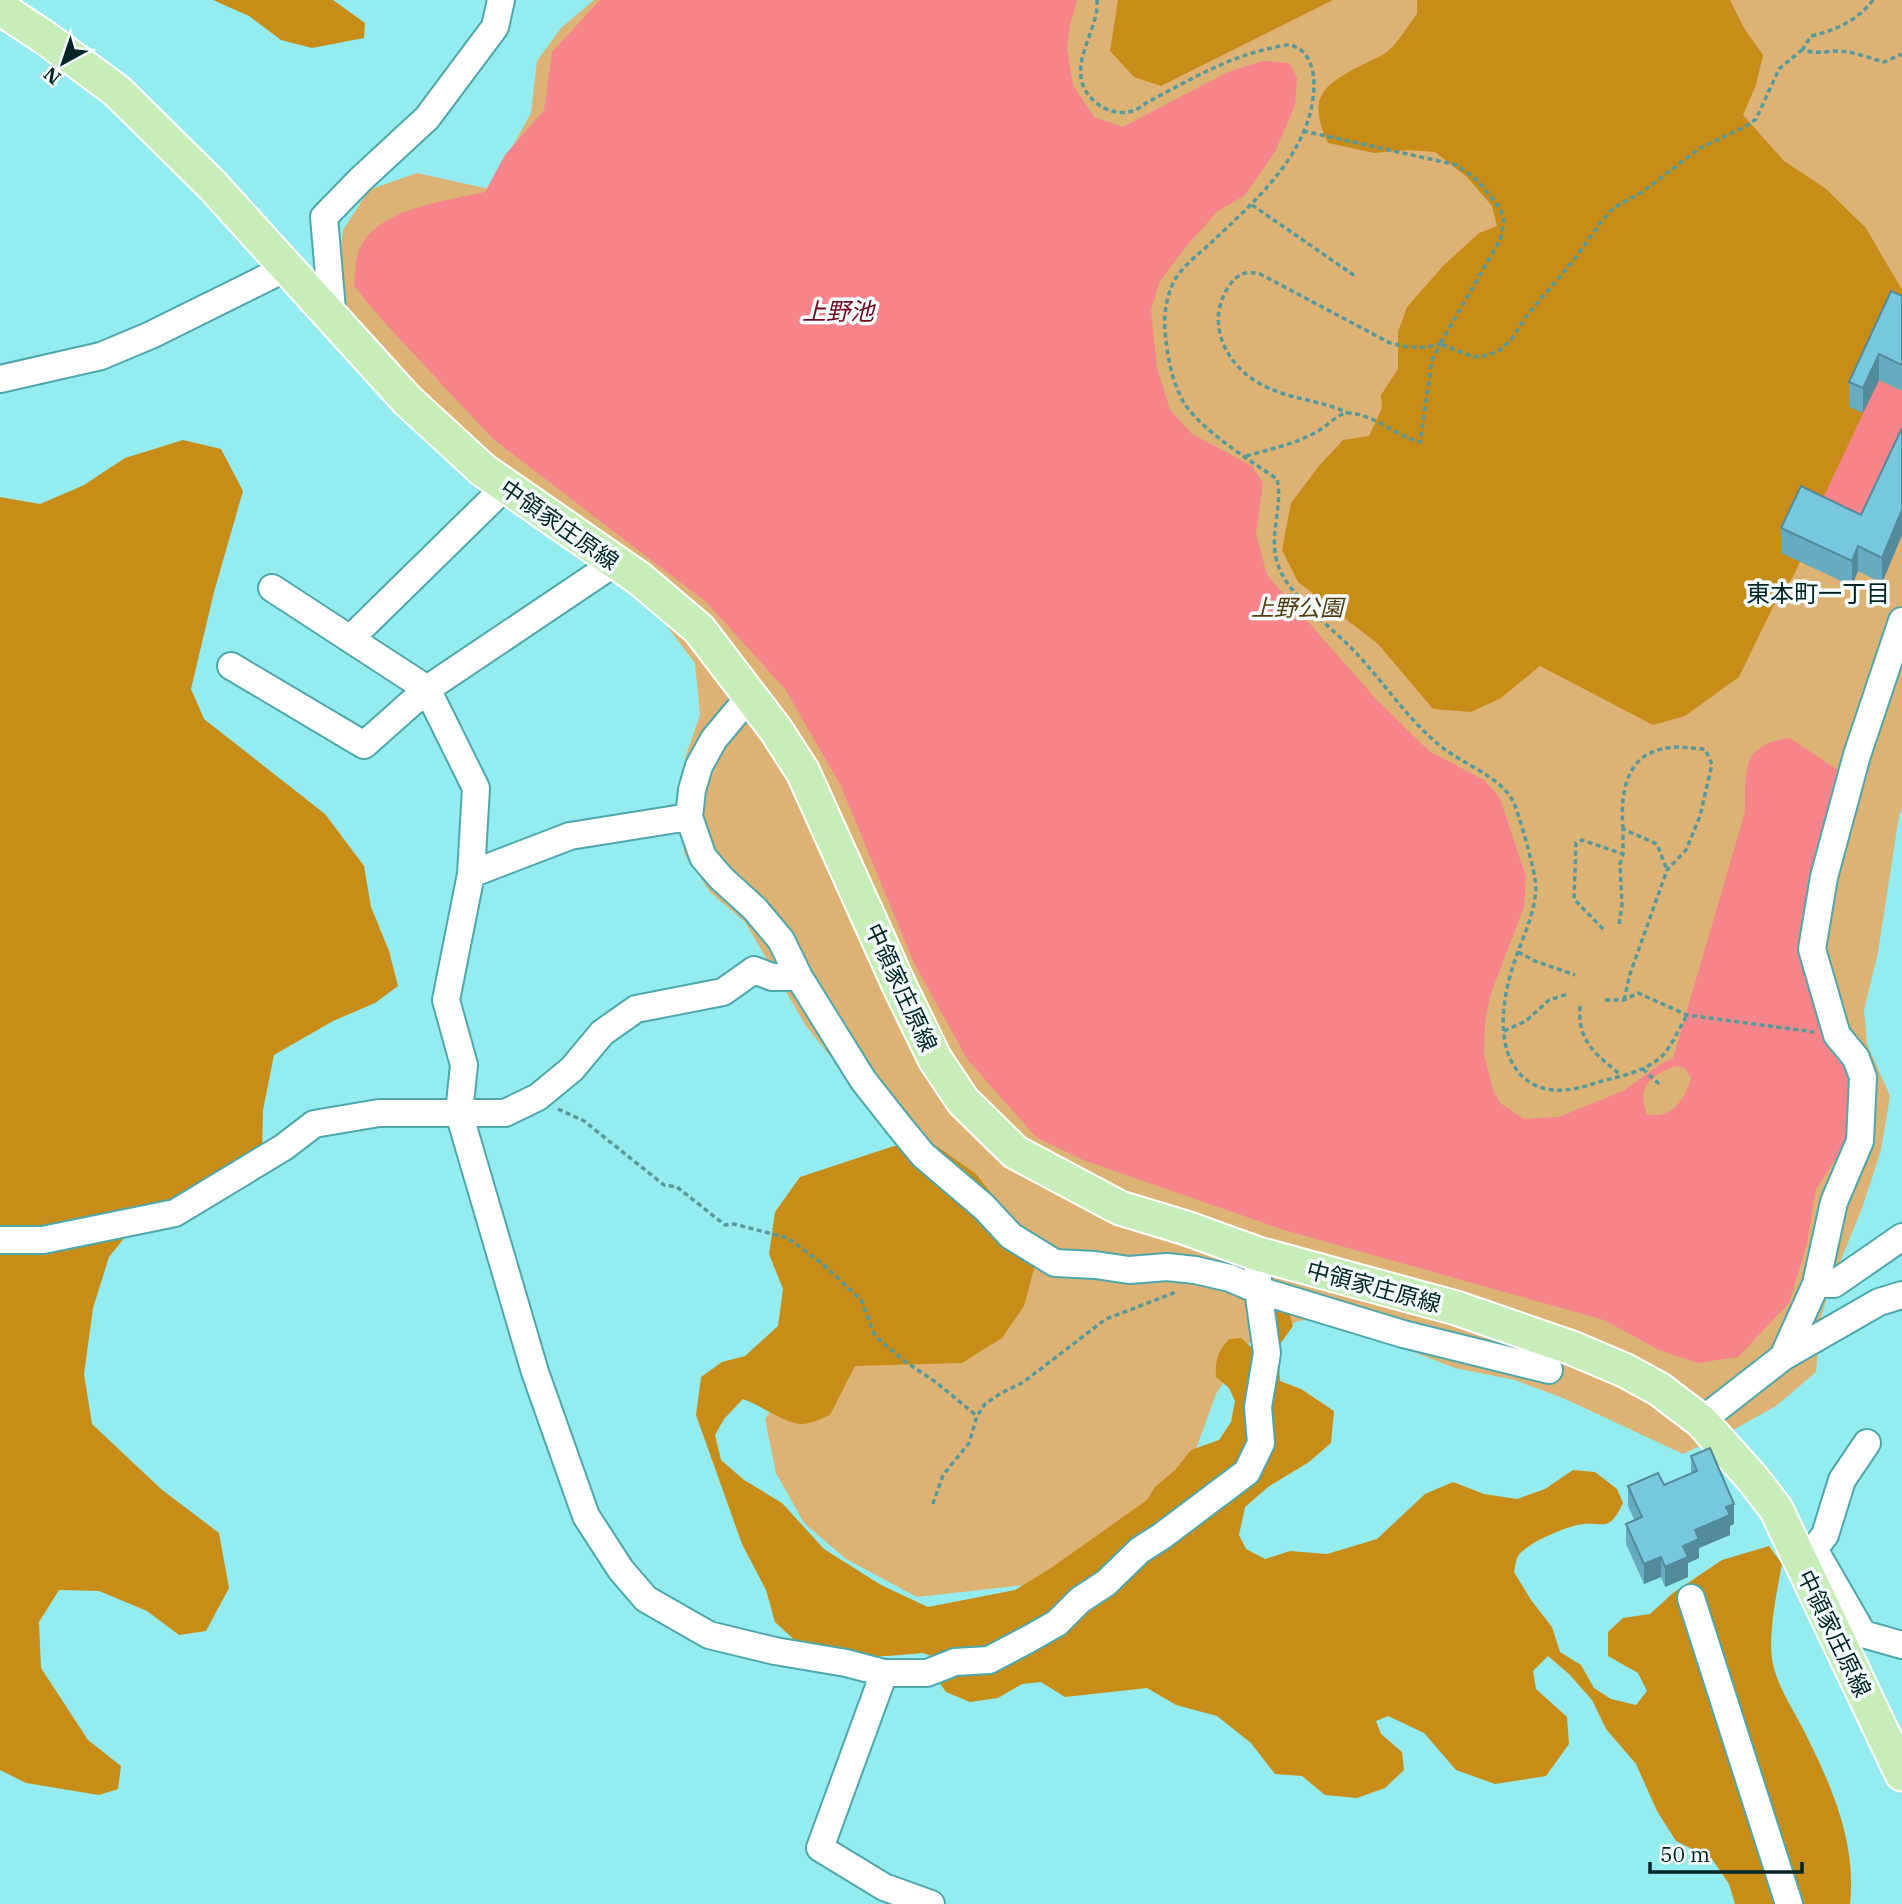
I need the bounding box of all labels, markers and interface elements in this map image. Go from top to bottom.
north arrow [28,28,98,98]
text: N [39,62,66,90]
water label: 上野池 [802,295,876,327]
street label: 中領家庄原線 [495,472,625,576]
district label: 東本町一丁目 [1746,577,1890,609]
park label: 上野公園 [1251,592,1346,622]
street label: 中領家庄原線 [859,918,945,1056]
street label: 中領家庄原線 [1303,1254,1445,1318]
street label: 中領家庄原線 [1791,1564,1879,1702]
scale bar [1650,1830,1802,1874]
text: 50 m [1660,1840,1710,1868]

